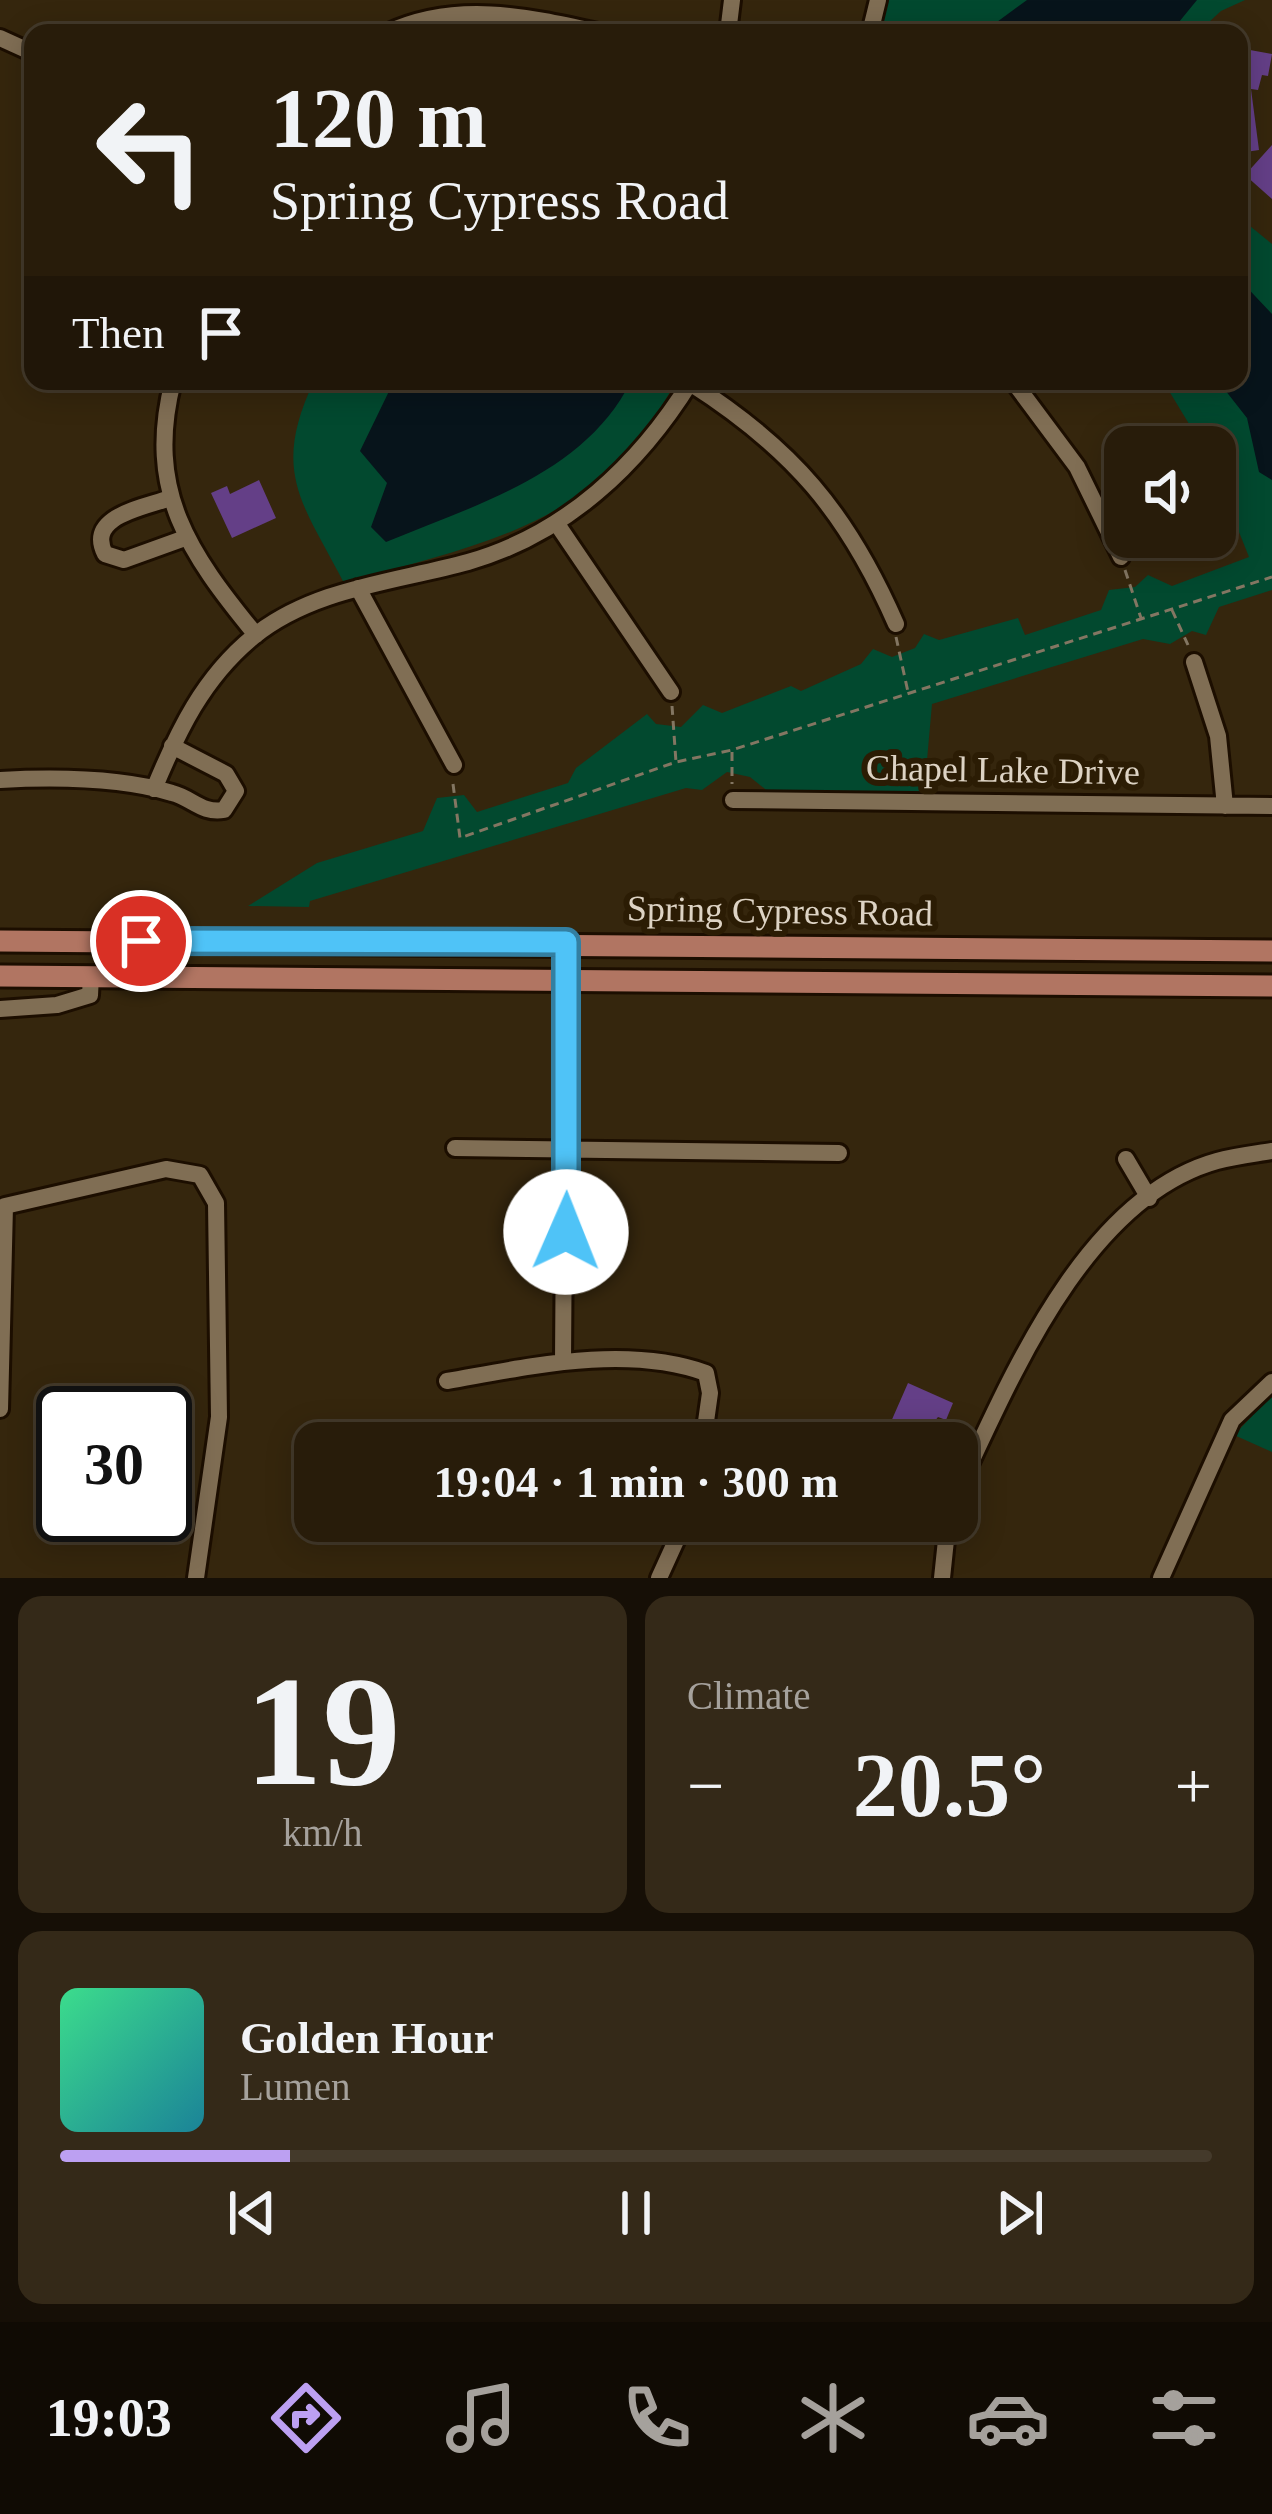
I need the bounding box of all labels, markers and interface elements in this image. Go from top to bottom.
icon: left [72,72,228,228]
text: 120 m [270,72,487,165]
text: Spring Cypress Road [270,171,729,231]
icon: arrive [188,300,254,366]
text: Then [72,308,164,358]
map controls [1104,426,1236,558]
button: sound [1104,426,1236,558]
street label: Chapel Lake Drive [866,748,1140,792]
street label: Spring Cypress Road [627,888,933,934]
pin [90,890,192,992]
icon: arrive [108,908,174,974]
position arrow [503,1169,629,1295]
speed limit sign: 30 [36,1386,192,1542]
text: 19:04 · 1 min · 300 m [434,1457,839,1507]
text: 19 [245,1645,401,1818]
text: Climate [687,1674,810,1717]
text: 20.5° [853,1736,1046,1835]
text: − [687,1749,724,1822]
text: + [1175,1749,1212,1822]
text: km/h [282,1811,363,1854]
text: Golden Hour [240,2013,494,2063]
text: Lumen [240,2065,350,2108]
icon: previous [219,2180,285,2246]
icon: pause [603,2180,669,2246]
icon: next [987,2180,1053,2246]
icon: directions [264,2376,348,2460]
icon: music [439,2376,523,2460]
icon: phone [615,2376,699,2460]
icon: climate [791,2376,875,2460]
icon: car [966,2376,1050,2460]
icon: filters [1142,2376,1226,2460]
text: 19:03 [46,2388,172,2448]

